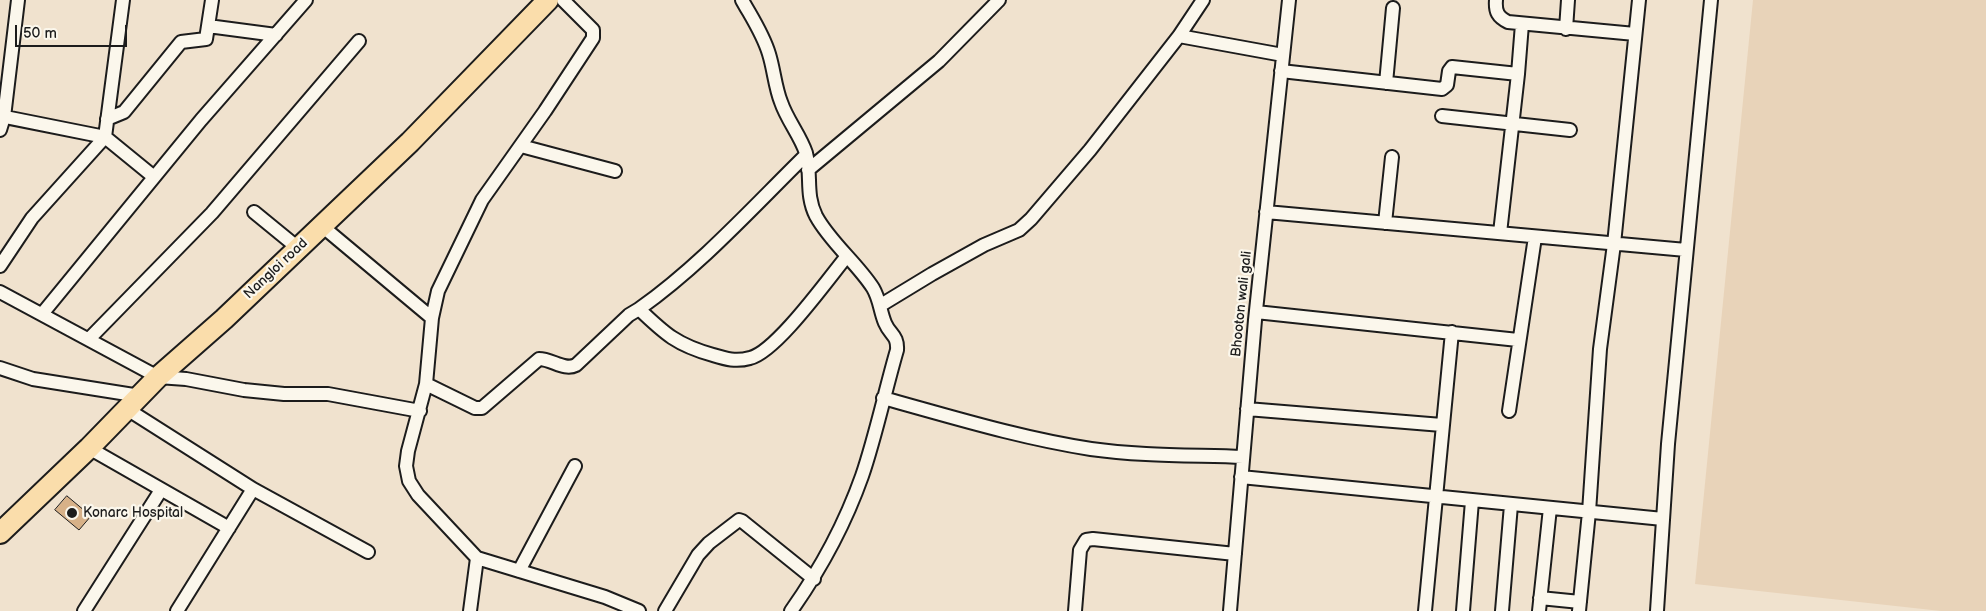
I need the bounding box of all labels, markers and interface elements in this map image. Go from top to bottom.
scale bar [18,15,130,47]
text: 50 m [23,24,57,43]
street label: Nangloi road [241,235,311,303]
street label: Bhooton wali gali [1228,250,1256,358]
place label: Konarc Hospital [83,505,183,521]
marker: Konarc Hospital [65,506,79,520]

